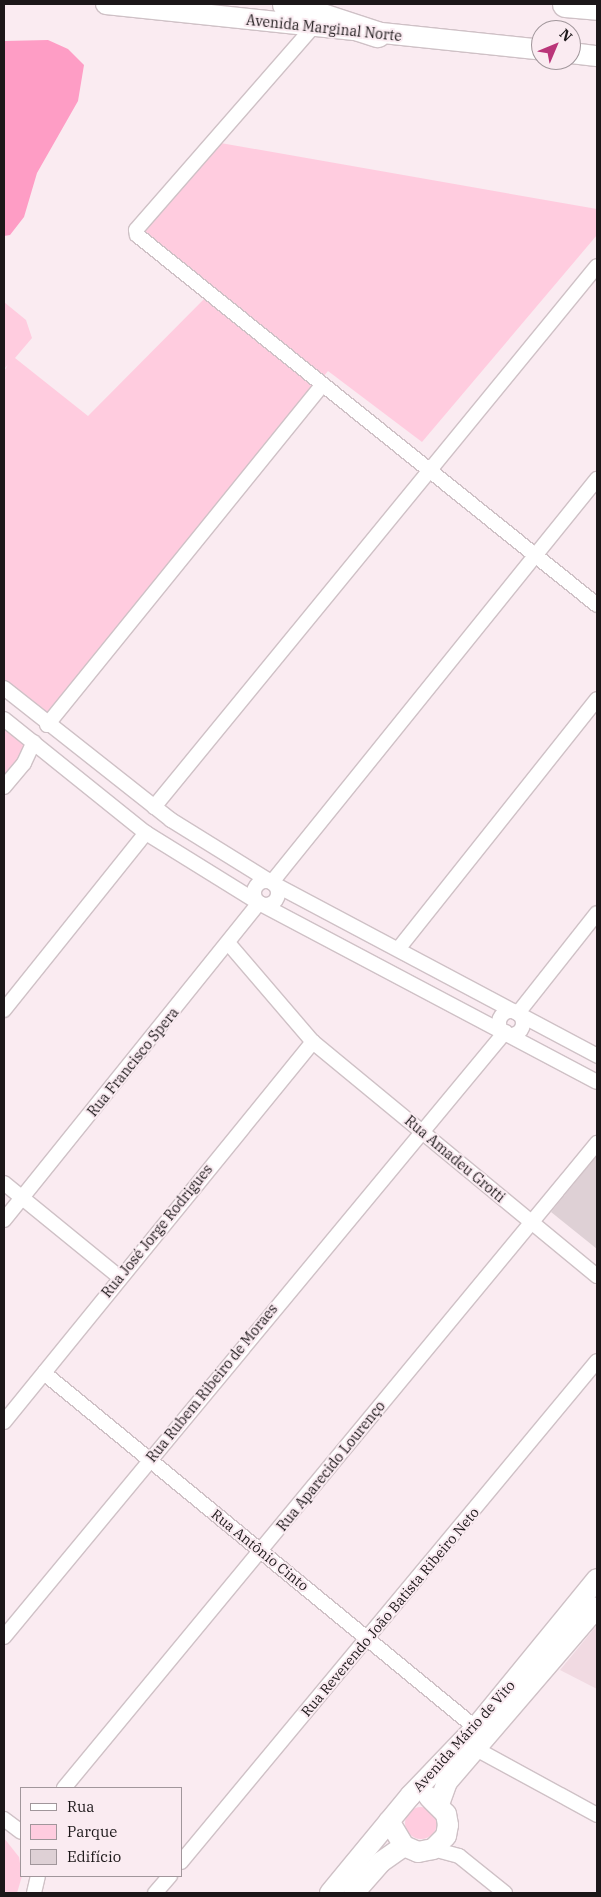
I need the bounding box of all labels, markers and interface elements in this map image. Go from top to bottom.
street label: Avenida Marginal Norte [245,11,403,45]
north arrow [531,20,581,70]
text: N [556,25,576,45]
street label: Rua Francisco Spera [84,1004,182,1120]
street label: Rua Amadeu Grotti [401,1112,509,1206]
street label: Rua José Jorge Rodrigues [98,1161,216,1301]
street label: Rua Rubem Ribeiro de Moraes [143,1301,281,1465]
street label: Rua Aparecido Lourenço [273,1398,389,1534]
street label: Rua Reverendo João Batista Ribeiro Neto [298,1504,482,1720]
street label: Rua Antônio Cinto [208,1506,312,1594]
street label: Avenida Mário de Vito [410,1677,518,1795]
legend [20,1787,182,1877]
text: Rua [67,1797,94,1816]
text: Parque [67,1822,117,1841]
text: Edifício [67,1847,121,1866]

